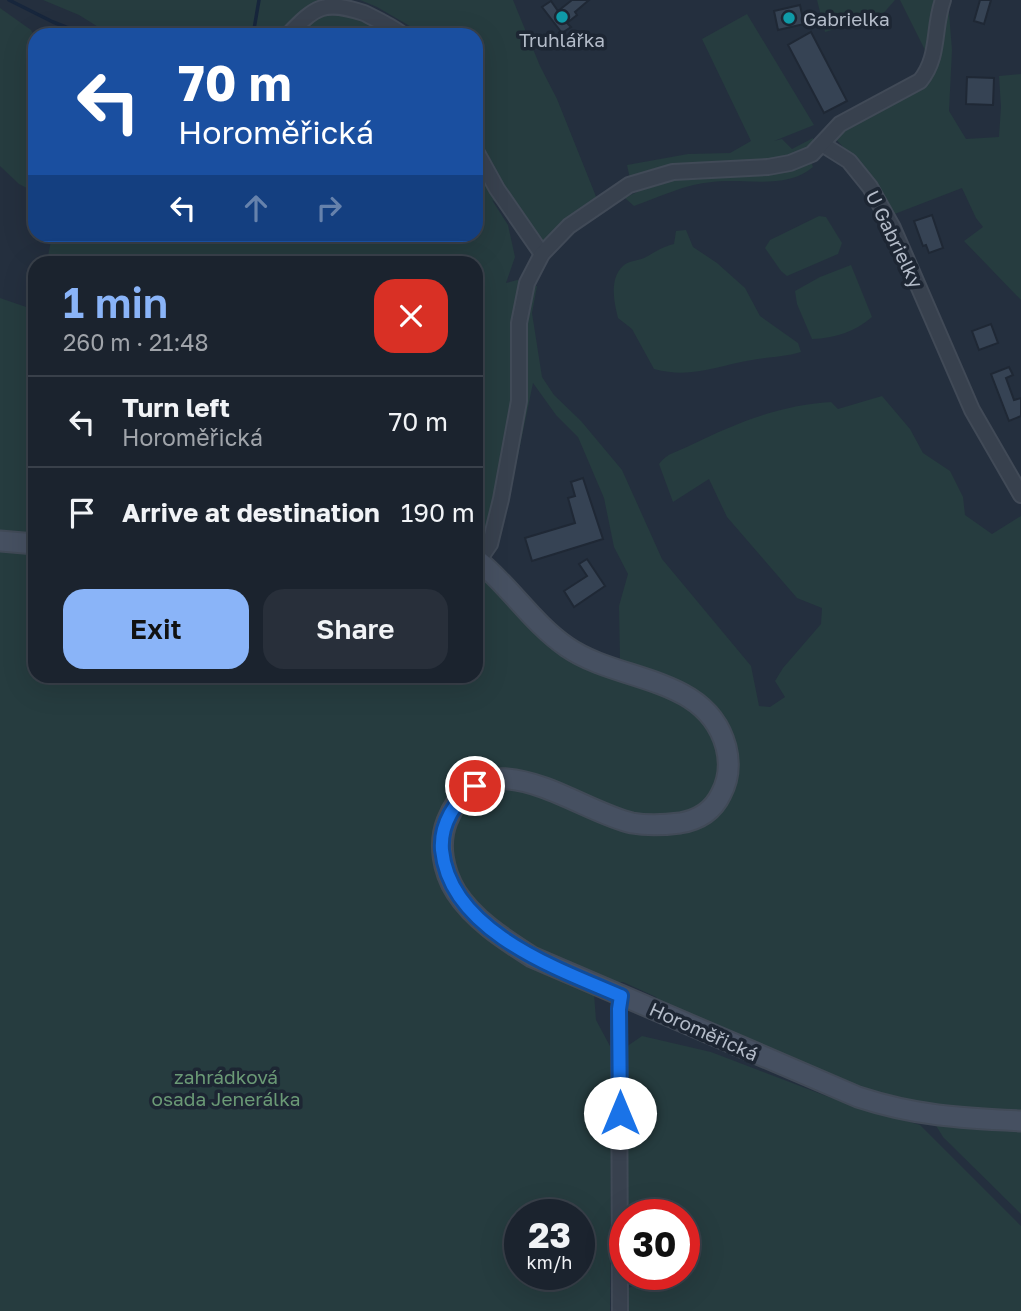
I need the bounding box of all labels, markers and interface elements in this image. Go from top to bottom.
place label: Gabrielka [803,7,890,30]
marker: Truhlářka [554,9,570,25]
marker: Gabrielka [781,10,797,26]
place label: Truhlářka [519,28,605,51]
text: 70 m [178,53,292,112]
icon: left [63,56,154,147]
text: Horoměřická [178,113,374,151]
street label: U Gabrielky [862,186,929,292]
icon: left [164,189,202,227]
icon: ahead [237,189,275,227]
icon: right [310,189,348,227]
text: 1 min [63,277,168,327]
button: close [374,279,448,353]
text: 260 m · 21:48 [63,328,208,356]
text: Turn left [122,392,230,423]
icon: left [63,403,101,441]
text: 70 m [389,406,448,437]
text: Horoměřická [122,423,263,451]
icon: arrive [63,494,101,532]
text: Arrive at destination [122,497,380,528]
text: 190 m [401,497,475,528]
button: Exit [63,589,249,669]
button: Share [263,589,448,669]
pin [445,756,505,816]
icon: arrive [456,767,494,805]
street label: Horoměřická [646,997,762,1065]
park label: zahrádková osada Jenerálka [152,1065,300,1110]
position arrow [583,1076,657,1150]
speed limit sign: 30 [609,1199,700,1290]
text: 23 [528,1214,571,1256]
text: km/h [527,1251,572,1273]

